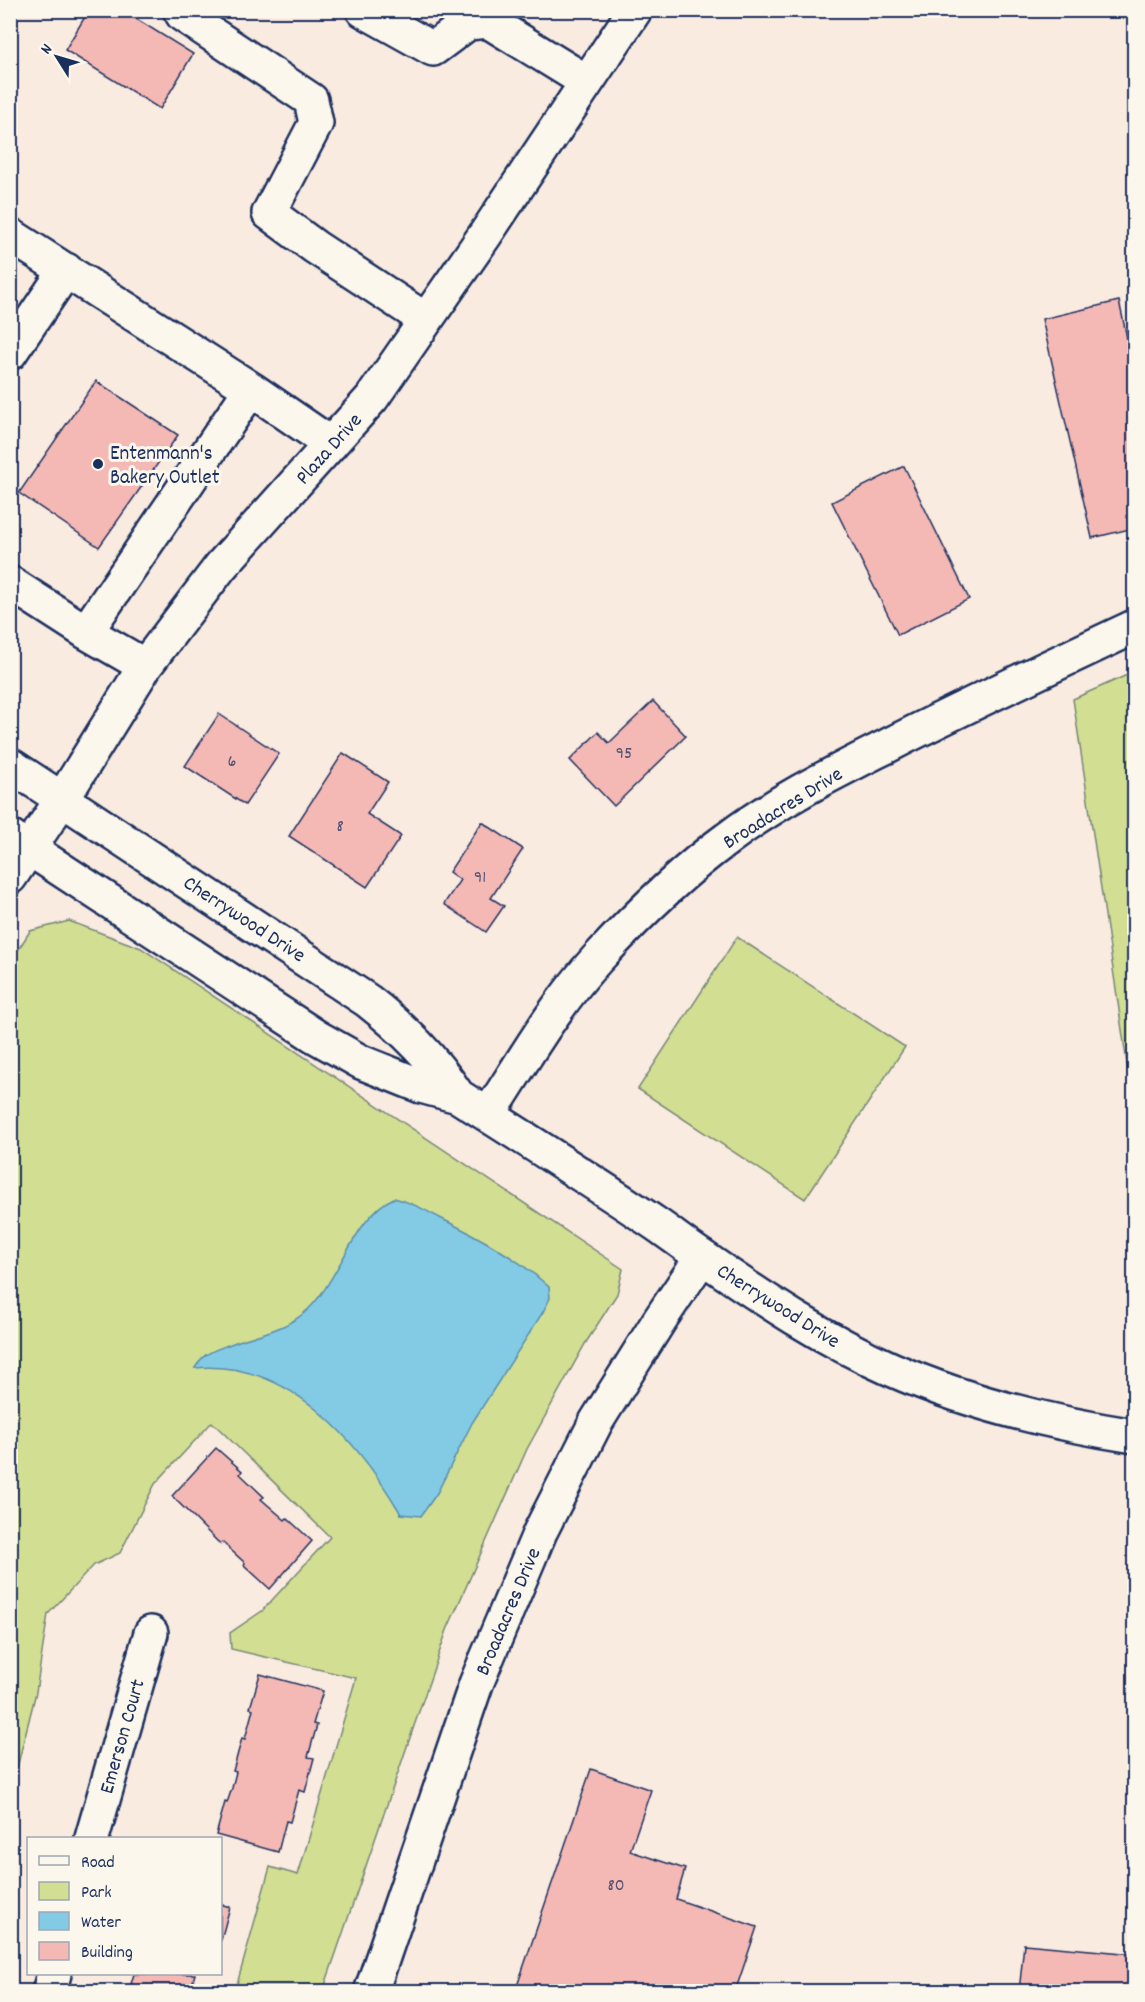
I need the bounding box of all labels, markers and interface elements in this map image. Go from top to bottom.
north arrow [27,27,87,87]
text: N [35,39,59,60]
street label: Plaza Drive [290,407,371,493]
place label: Entenmann's Bakery Outlet [110,440,220,494]
marker: Entenmann's Bakery Outlet [91,457,105,471]
house number: 95 [616,742,632,767]
house number: 6 [228,750,236,775]
street label: Broadacres Drive [718,761,849,858]
house number: 8 [336,815,344,840]
house number: 91 [474,866,486,891]
street label: Cherrywood Drive [176,870,311,971]
street label: Cherrywood Drive [710,1258,845,1358]
street label: Broadacres Drive [469,1544,550,1681]
street label: Emerson Court [93,1676,155,1798]
legend [27,1837,222,1975]
text: Road [81,1851,115,1876]
house number: 80 [607,1874,625,1899]
text: Park [81,1881,112,1906]
text: Water [81,1911,121,1936]
text: Building [81,1941,133,1966]

